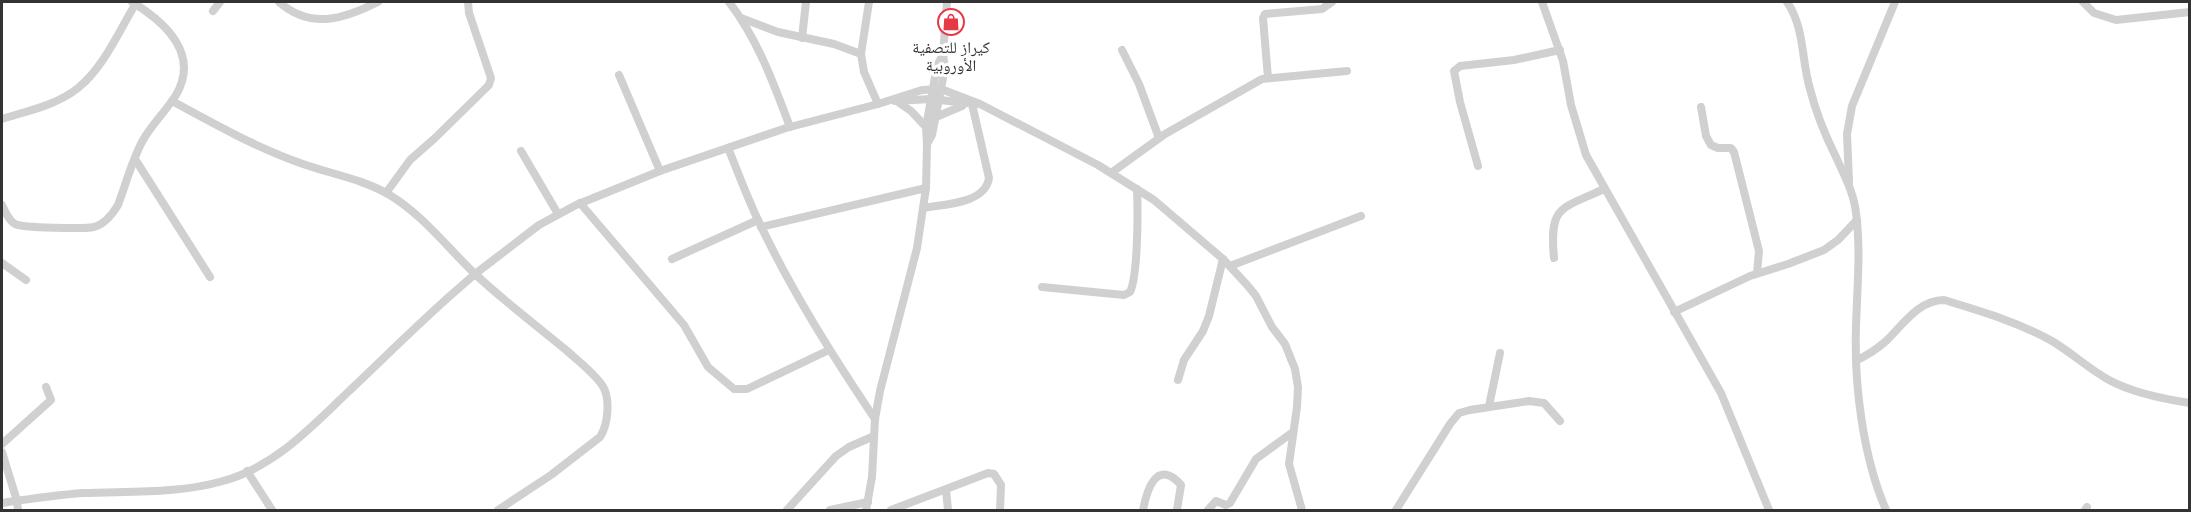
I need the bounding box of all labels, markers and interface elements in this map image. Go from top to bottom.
shop icon: كيراز للتصفية الأوروبية [936,7,966,37]
place label: كيراز للتصفية الأوروبية [912,37,990,77]

